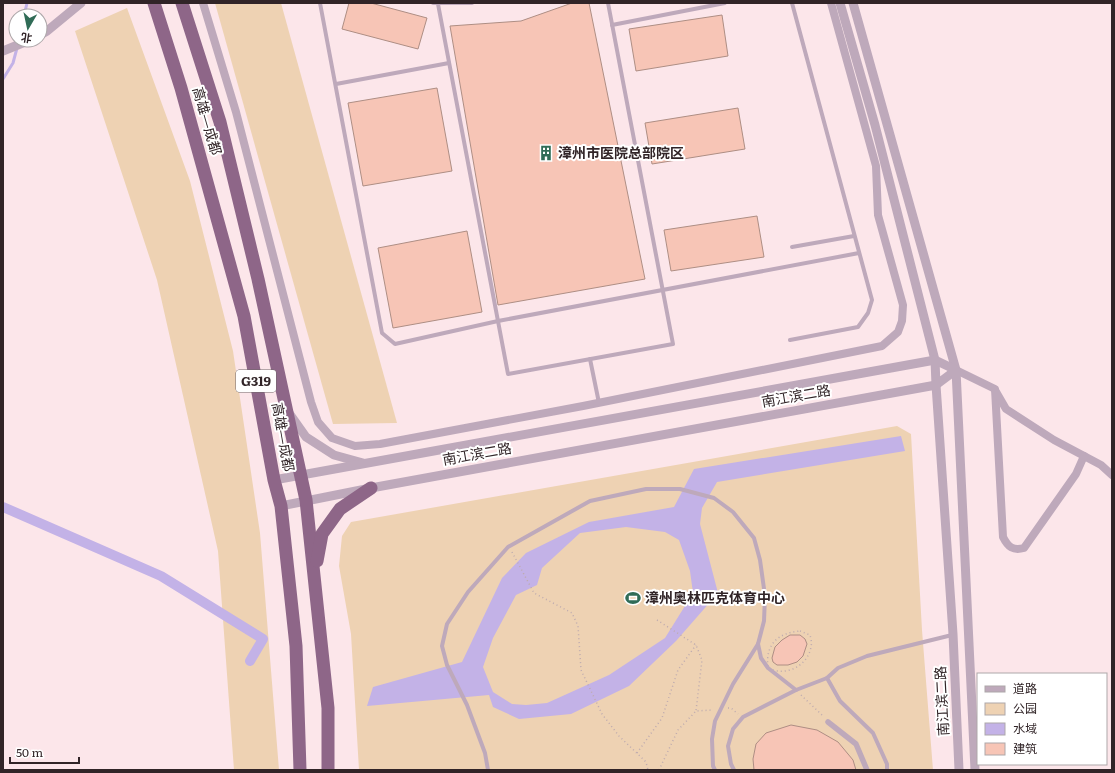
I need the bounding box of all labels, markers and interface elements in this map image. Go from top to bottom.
north arrow [8,8,48,48]
text: 北 [20,30,33,48]
street label: 高雄—成都 [189,84,227,157]
place label: 漳州市医院总部院区 [558,142,684,162]
building icon: 漳州市医院总部院区 [537,144,555,162]
road number: G319 [236,370,276,392]
street label: 南江滨二路 [760,379,832,411]
street label: 高雄—成都 [268,401,300,473]
street label: 南江滨二路 [441,437,513,469]
place label: 漳州奥林匹克体育中心 [645,587,785,607]
sports icon: 漳州奥林匹克体育中心 [624,589,642,607]
street label: 南江滨二路 [929,666,953,737]
legend [977,673,1107,765]
text: 道路 [1013,679,1037,697]
text: 公园 [1013,699,1037,717]
text: 水域 [1013,719,1037,737]
scale bar [10,739,79,765]
text: 建筑 [1013,739,1037,757]
text: 50 m [16,743,43,761]

